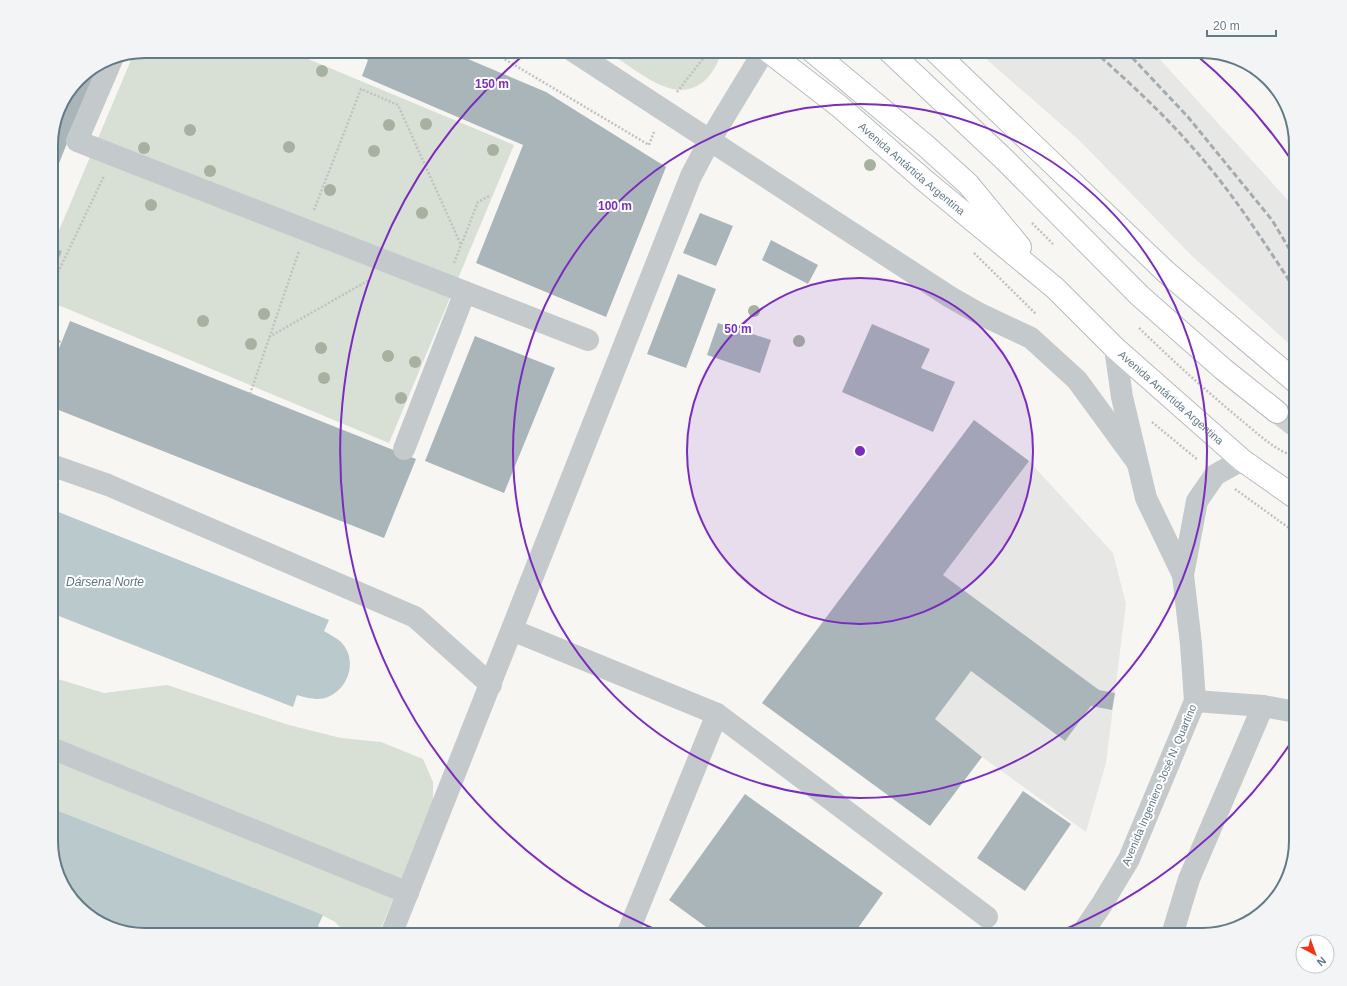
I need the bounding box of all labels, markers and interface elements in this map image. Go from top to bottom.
scale bar [1207,12,1276,38]
text: 20 m [1213,19,1240,33]
text: 150 m [475,77,509,91]
street label: Avenida Antártida Argentina [856,120,968,218]
text: 100 m [598,199,632,213]
text: 50 m [724,322,752,336]
street label: Avenida Antártida Argentina [1116,348,1227,447]
centre of rings [853,444,867,458]
water label: Dársena Norte [66,575,144,589]
street label: Avenida Ingeniero José N. Quartino [1119,703,1199,867]
north arrow [1295,934,1335,974]
text: N [1315,954,1328,969]

